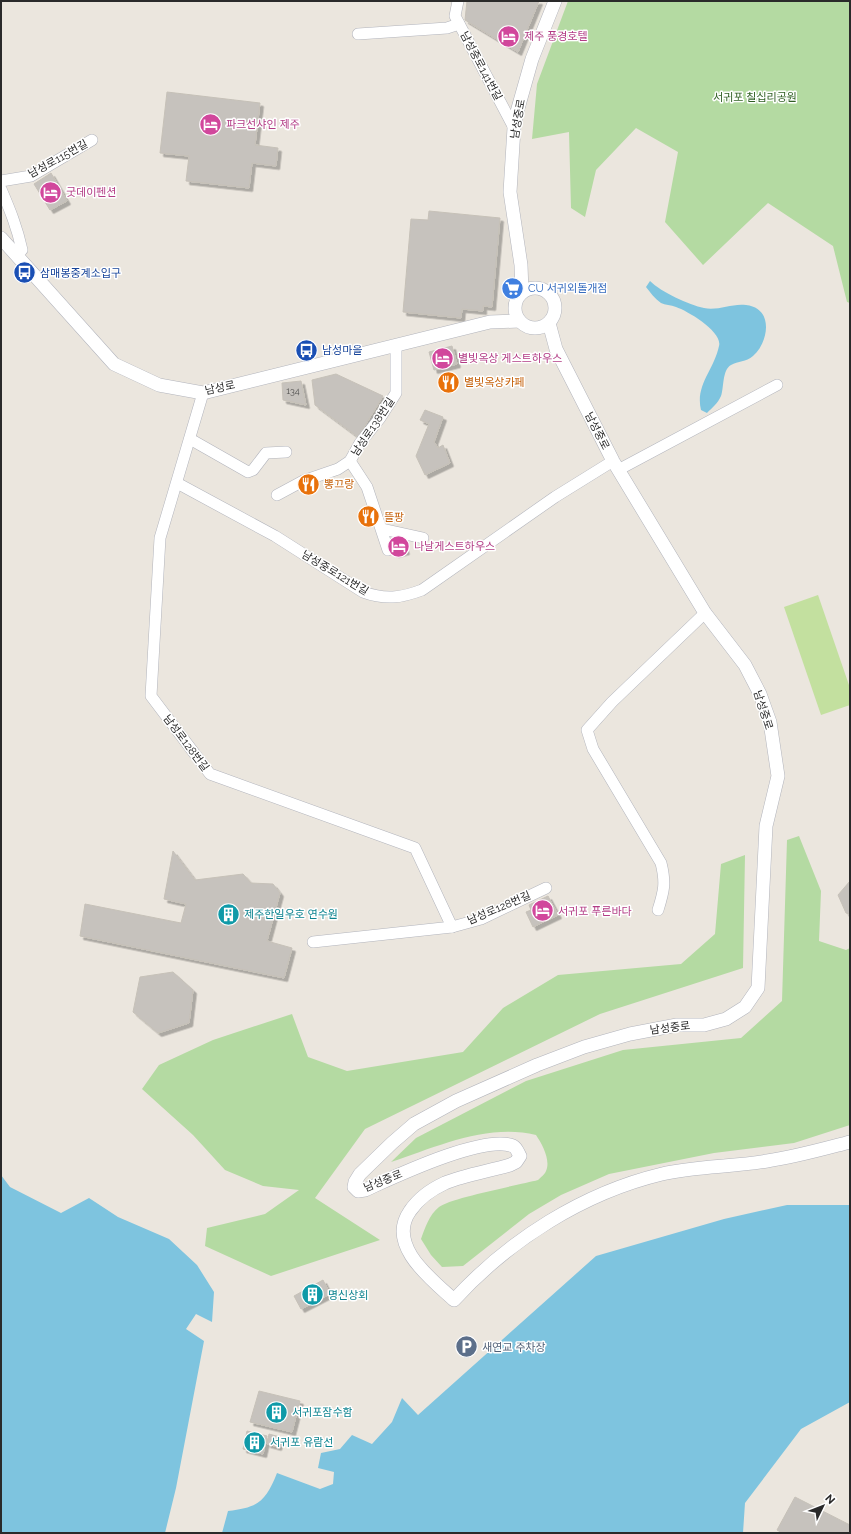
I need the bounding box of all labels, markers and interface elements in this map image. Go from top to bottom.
hotel icon: 제주 풍경호텔 [495,23,521,49]
street label: 남성중로141번길 [457,29,505,103]
place label: 제주 풍경호텔 [524,30,588,43]
park label: 서귀포 칠십리공원 [713,91,797,104]
street label: 남성중로 [508,98,528,140]
hotel icon: 파크선샤인 제주 [197,111,223,137]
place label: 파크선샤인 제주 [226,118,300,131]
street label: 남성로115번길 [26,137,90,181]
hotel icon: 굿데이펜션 [37,179,63,205]
place label: 굿데이펜션 [66,186,117,199]
bus stop icon: 삼매봉중계소입구 [11,260,37,286]
place label: 삼매봉중계소입구 [40,267,121,280]
supermarket icon: CU 서귀외돌개점 [499,275,525,301]
place label: CU 서귀외돌개점 [528,282,607,295]
bus stop icon: 남성마을 [293,337,319,363]
place label: 남성마을 [322,344,362,357]
hotel icon: 별빛옥상 게스트하우스 [430,345,456,371]
place label: 별빛옥상 게스트하우스 [458,352,562,365]
restaurant icon: 별빛옥상카페 [435,369,461,395]
place label: 별빛옥상카페 [464,376,525,389]
street label: 남성로 [204,378,236,398]
house number: 134 [286,386,300,396]
street label: 남성로138번길 [349,395,397,459]
street label: 남성중로 [582,410,612,452]
restaurant icon: 뽕끄랑 [295,471,321,497]
place label: 뽕끄랑 [324,478,354,491]
restaurant icon: 뜰팡 [355,504,381,530]
place label: 뜰팡 [384,511,404,524]
hotel icon: 나날게스트하우스 [386,533,412,559]
place label: 나날게스트하우스 [414,540,495,553]
street label: 남성중로121번길 [299,548,371,598]
street label: 남성중로 [751,689,775,731]
street label: 남성로128번길 [160,712,212,774]
street label: 남성로128번길 [465,889,533,927]
hotel icon: 서귀포 푸른바다 [529,898,555,924]
building icon: 제주한일우호 연수원 [216,901,242,927]
place label: 서귀포 푸른바다 [558,905,632,918]
place label: 제주한일우호 연수원 [244,908,338,921]
street label: 남성중로 [649,1019,691,1037]
street label: 남성중로 [362,1167,404,1195]
building icon: 명신상회 [299,1282,325,1308]
place label: 명신상회 [328,1289,368,1302]
parking icon: 새연교 주차장 [454,1334,480,1360]
place label: 새연교 주차장 [482,1341,546,1354]
building icon: 서귀포잠수함 [263,1399,289,1425]
place label: 서귀포잠수함 [292,1406,353,1419]
building icon: 서귀포 유람선 [242,1429,268,1455]
place label: 서귀포 유람선 [270,1436,334,1449]
north arrow [803,1486,843,1526]
text: N [822,1492,838,1507]

